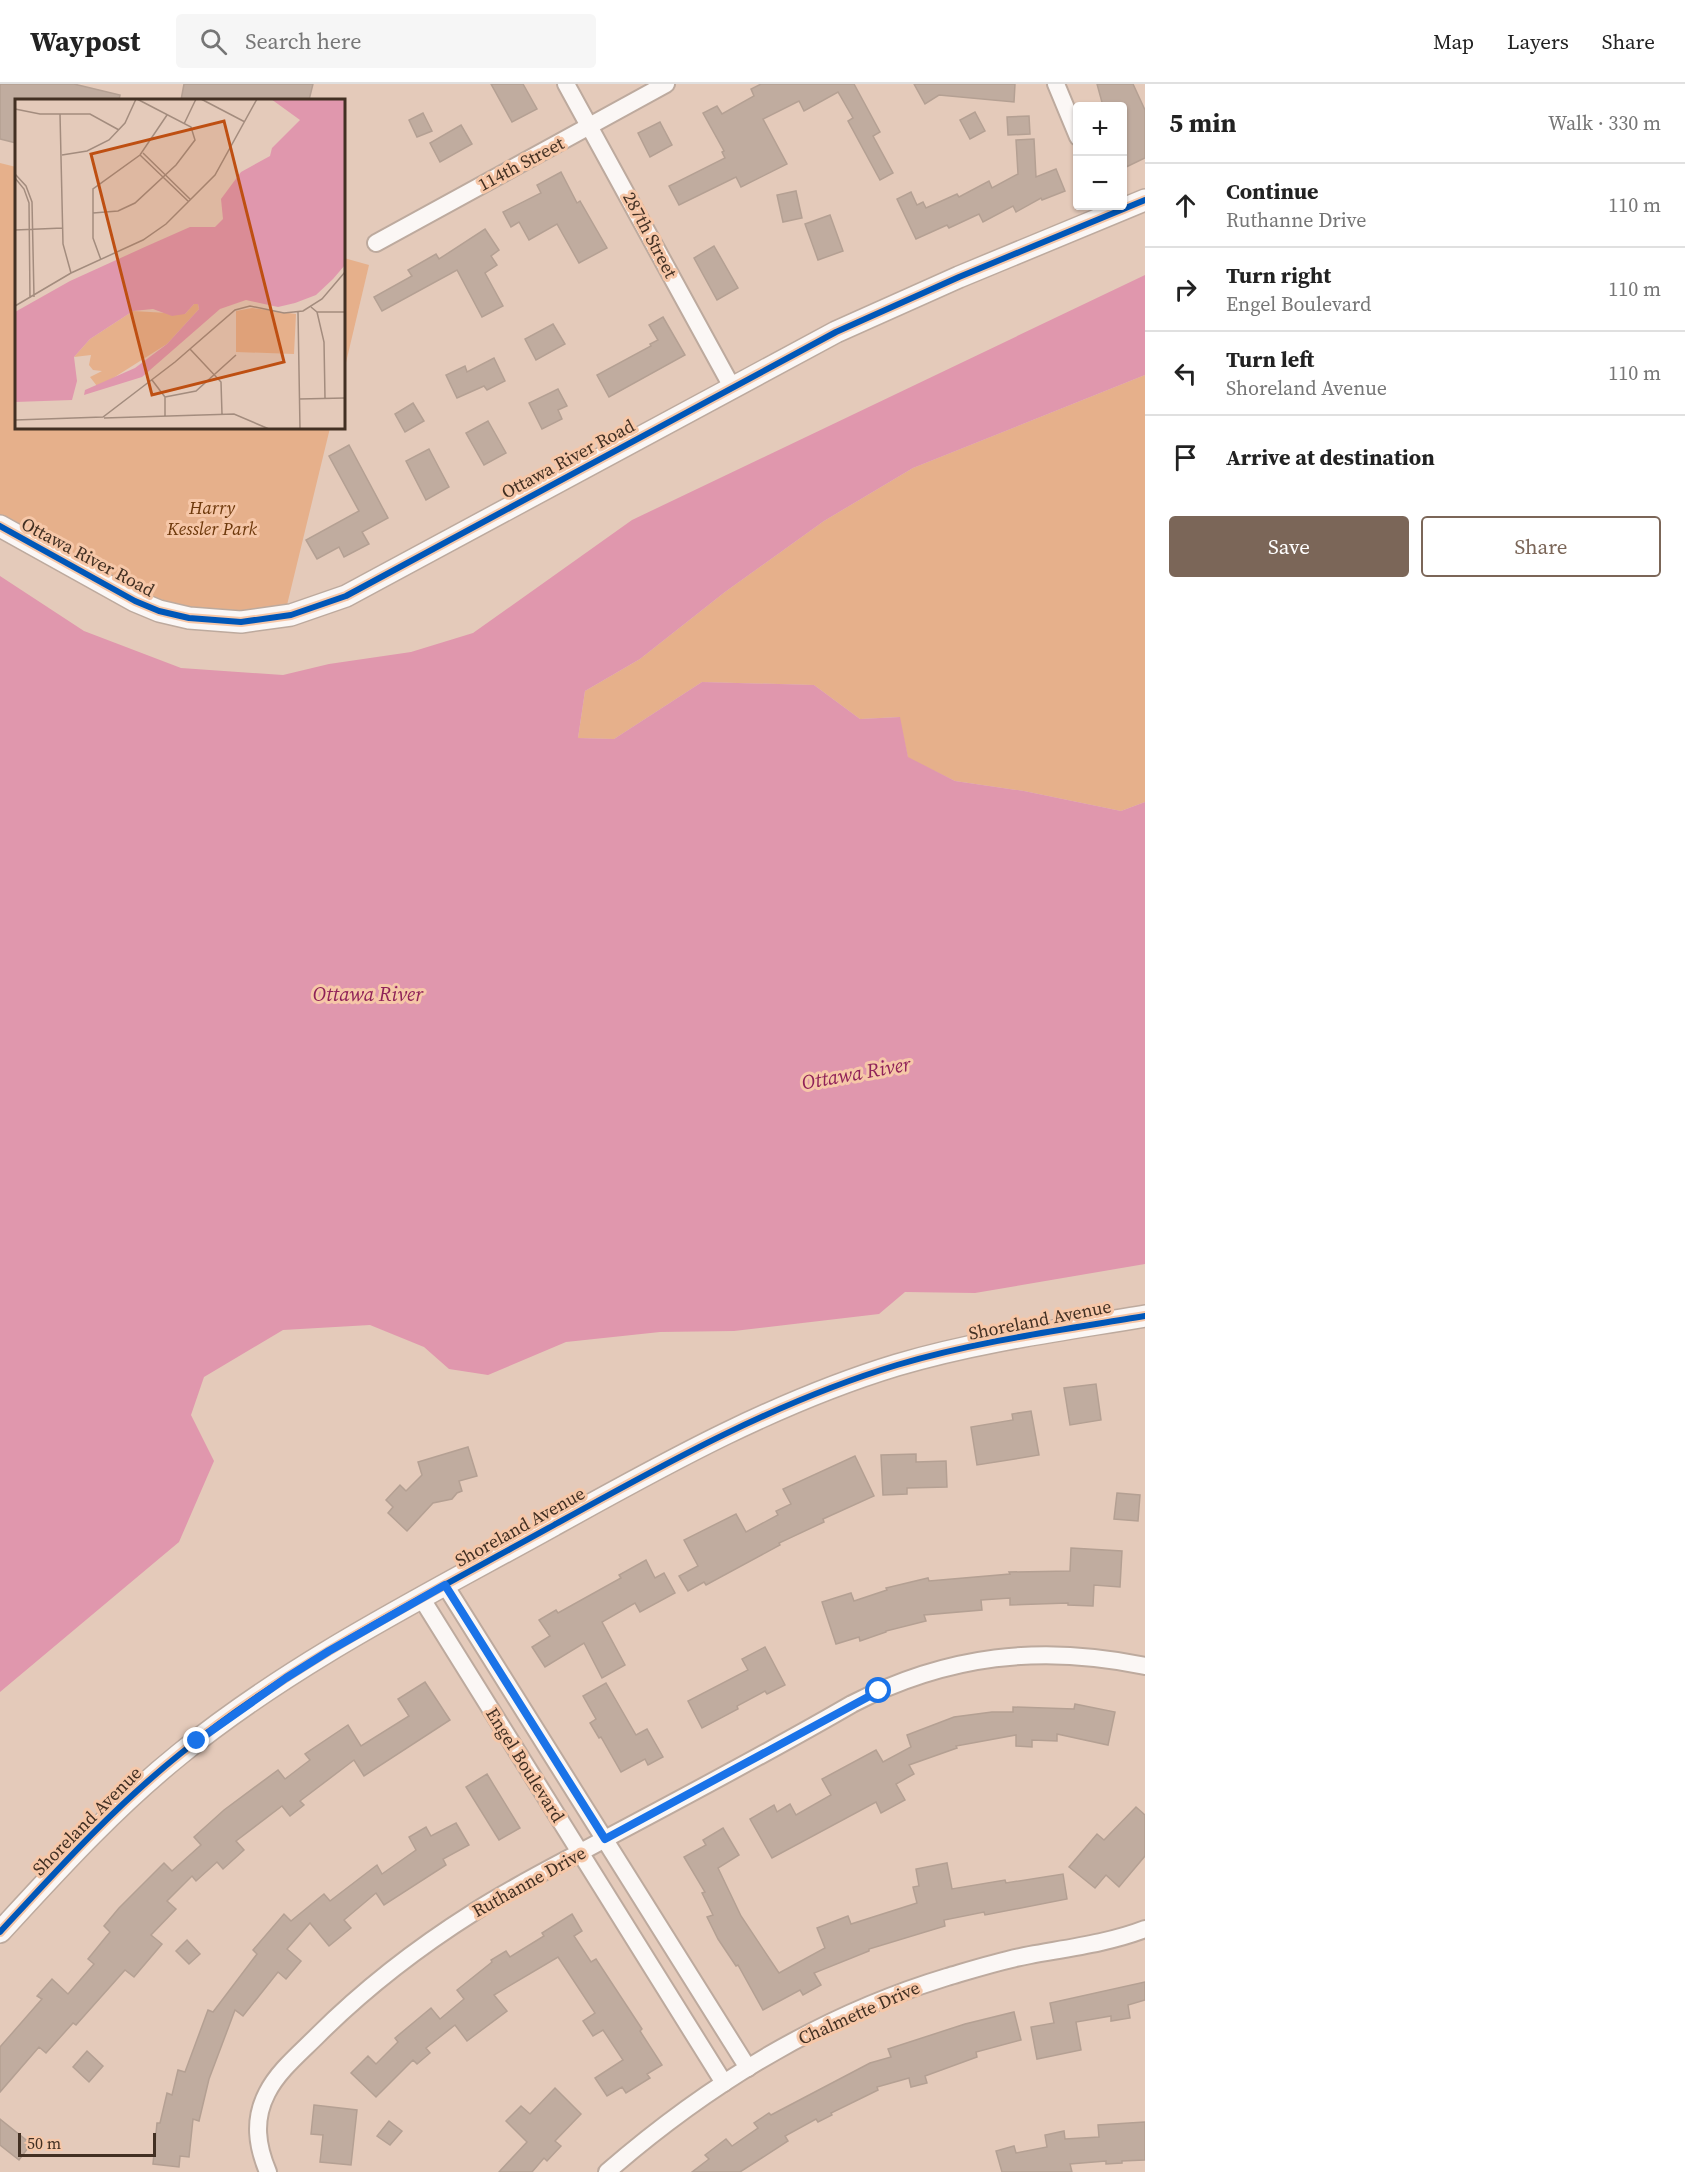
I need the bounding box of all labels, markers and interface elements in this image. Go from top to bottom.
search box [176,14,596,68]
text: Waypost [30,22,140,60]
icon: search [197,25,230,58]
text: Search here [245,26,361,56]
text: Map [1433,27,1474,56]
text: Layers [1507,27,1569,56]
text: Share [1602,27,1655,56]
inset map [15,99,345,429]
map controls [1073,102,1127,210]
button: + [1073,102,1127,156]
text: 5 min [1169,105,1236,141]
text: Walk · 330 m [1548,109,1661,137]
street label: 114th Street [473,130,568,197]
button: − [1073,156,1127,210]
text: Continue [1226,176,1319,206]
street label: 287th Street [617,187,684,282]
icon: ahead [1169,189,1202,222]
text: 110 m [1608,191,1661,219]
text: Ruthanne Drive [1226,206,1366,234]
text: Turn right [1226,260,1331,290]
icon: right [1169,273,1202,306]
text: 110 m [1608,275,1661,303]
text: Engel Boulevard [1226,290,1371,318]
text: Turn left [1226,344,1314,374]
icon: left [1169,357,1202,390]
text: 110 m [1608,359,1661,387]
text: Shoreland Avenue [1226,374,1387,402]
street label: Ottawa River Road [497,413,639,504]
icon: arrive [1169,441,1202,474]
text: Arrive at destination [1226,442,1435,472]
park label: Harry Kessler Park [166,495,258,541]
street label: Ottawa River Road [17,511,159,602]
button: Save [1169,516,1409,577]
button: Share [1421,516,1661,577]
water label: Ottawa River [313,980,424,1008]
water label: Ottawa River [799,1049,914,1096]
street label: Shoreland Avenue [966,1293,1113,1346]
street label: Shoreland Avenue [450,1481,589,1573]
route start [865,1677,891,1703]
street label: Engel Boulevard [480,1703,571,1827]
route end [183,1727,209,1753]
street label: Shoreland Avenue [27,1761,147,1881]
street label: Ruthanne Drive [467,1840,590,1923]
street label: Chalmette Drive [794,1975,924,2051]
scale bar [18,2130,156,2158]
text: 50 m [27,2132,61,2154]

